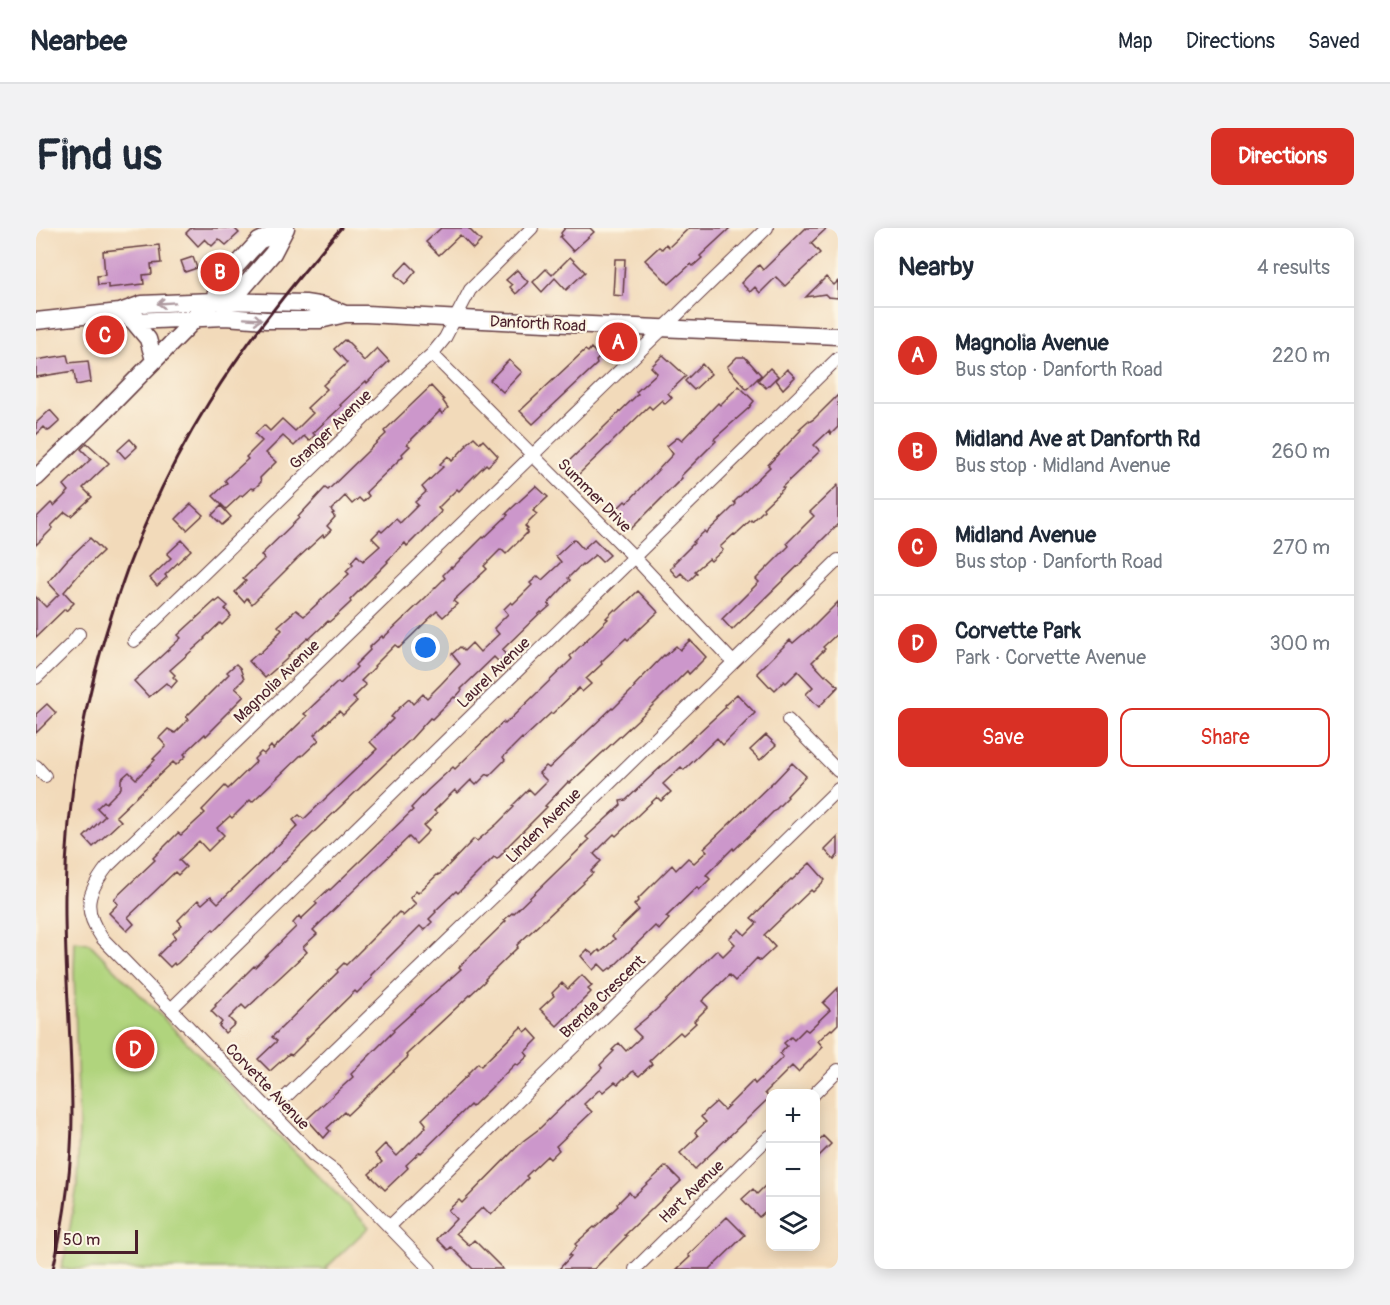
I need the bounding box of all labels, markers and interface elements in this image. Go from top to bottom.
text: Nearbee [30,24,127,59]
text: Map [1118,28,1153,55]
text: Directions [1186,28,1275,55]
text: Saved [1308,28,1360,55]
button: Directions [1211,128,1354,185]
text: Find us [36,130,162,182]
pin: B [200,250,240,294]
text: Nearby [898,251,974,283]
text: 4 results [1257,255,1330,280]
one-way arrow [156,297,176,308]
street label: Danforth Road [489,311,587,337]
pin: C [86,312,124,358]
one-way arrow [243,314,263,325]
pin: A [598,320,638,364]
text: Magnolia Avenue [955,329,1109,357]
text: A [911,343,924,368]
text: 220 m [1272,343,1330,368]
text: Bus stop · Danforth Road [955,357,1163,382]
street label: Granger Avenue [285,385,376,474]
text: Midland Ave at Danforth Rd [955,425,1201,453]
text: B [912,439,923,464]
text: 260 m [1271,439,1330,464]
text: Bus stop · Midland Avenue [955,453,1170,478]
street label: Summer Drive [553,455,636,537]
text: Midland Avenue [955,521,1096,549]
text: C [911,535,924,560]
text: 270 m [1272,535,1330,560]
text: Bus stop · Danforth Road [955,549,1163,574]
text: Corvette Park [955,617,1081,645]
text: D [911,631,924,656]
text: 300 m [1269,631,1330,656]
your location [411,633,440,662]
street label: Laurel Avenue [453,633,535,713]
street label: Magnolia Avenue [230,636,324,728]
text: Park · Corvette Avenue [955,645,1146,670]
button: Save [898,708,1108,767]
button: Share [1120,708,1330,767]
street label: Linden Avenue [502,784,586,867]
street label: Brenda Crescent [556,951,650,1043]
pin: D [116,1026,154,1072]
street label: Corvette Avenue [221,1039,314,1134]
map controls [766,1089,820,1251]
button: + [766,1089,820,1143]
button: − [766,1143,820,1197]
street label: Hart Avenue [655,1156,728,1228]
button: layers [766,1197,820,1251]
scale bar [54,1227,138,1254]
text: 50 m [63,1230,100,1250]

